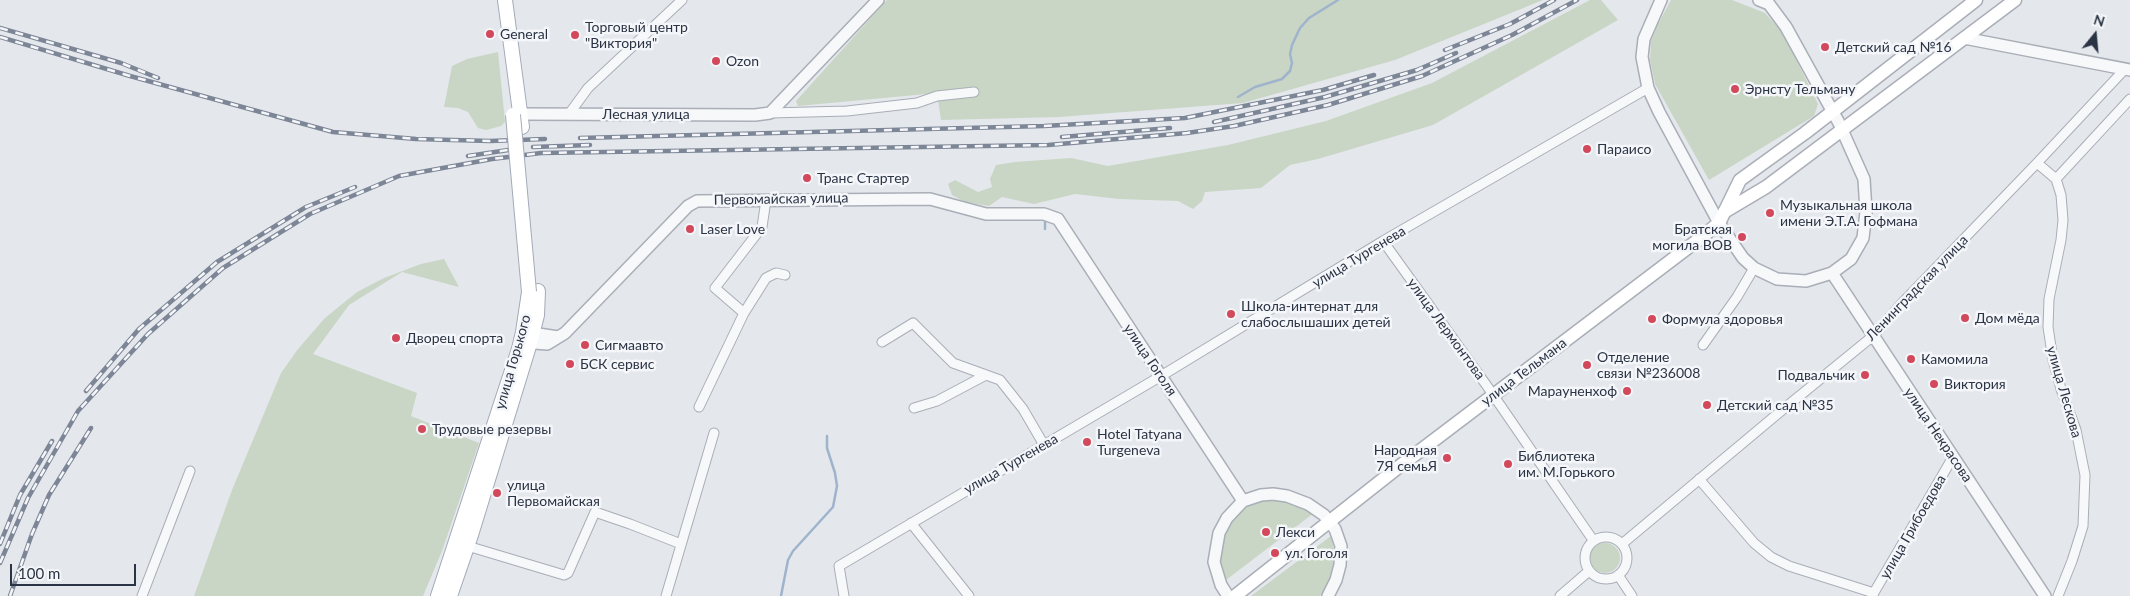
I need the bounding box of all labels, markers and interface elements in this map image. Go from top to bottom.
north arrow [2070,10,2120,60]
text: N [2092,10,2107,30]
place label: Торговый центр "Виктория" [585,19,688,52]
place label: General [500,26,548,42]
marker: General [484,28,496,40]
marker: Торговый центр "Виктория" [569,29,581,41]
place label: Детский сад №16 [1835,39,1952,55]
marker: Детский сад №16 [1819,41,1831,53]
place label: Ozon [726,53,759,69]
marker: Ozon [710,55,722,67]
place label: Эрнсту Тельману [1745,81,1855,97]
marker: Эрнсту Тельману [1729,83,1741,95]
street label: Лесная улица [602,106,690,122]
place label: Параисо [1597,141,1651,157]
marker: Параисо [1581,143,1593,155]
place label: Транс Стартер [817,170,909,186]
marker: Транс Стартер [801,172,813,184]
street label: Первомайская улица [714,189,848,209]
place label: Музыкальная школа имени Э.Т.А. Гофмана [1780,197,1918,230]
marker: Музыкальная школа имени Э.Т.А. Гофмана [1764,207,1776,219]
place label: Laser Love [700,221,765,237]
place label: Братская могила ВОВ [1652,221,1732,253]
marker: Laser Love [684,223,696,235]
street label: улица Тургенева [1309,223,1409,291]
marker: Братская могила ВОВ [1736,231,1748,243]
street label: Ленинградская улица [1862,232,1972,344]
street label: улица Лермонтова [1404,275,1488,383]
place label: Школа-интернат для слабослышаших детей [1241,298,1391,331]
marker: Школа-интернат для слабослышаших детей [1225,308,1237,320]
place label: Дом мёда [1975,310,2040,326]
place label: Формула здоровья [1662,311,1783,327]
marker: Дом мёда [1959,312,1971,324]
street label: улица Горького [491,313,535,411]
marker: Формула здоровья [1646,313,1658,325]
street label: улица Гоголя [1120,321,1180,399]
place label: Дворец спорта [406,330,503,346]
marker: Дворец спорта [390,332,402,344]
street label: улица Тельмана [1478,334,1570,410]
place label: Сигмаавто [595,337,664,353]
marker: Сигмаавто [579,339,591,351]
street label: улица Лескова [2043,344,2085,440]
place label: Отделение связи №236008 [1597,349,1700,382]
place label: Камомила [1921,351,1988,367]
marker: Камомила [1905,353,1917,365]
place label: БСК сервис [580,356,654,372]
marker: БСК сервис [564,358,576,370]
marker: Отделение связи №236008 [1581,359,1593,371]
place label: Подвальчик [1777,367,1855,383]
marker: Подвальчик [1859,369,1871,381]
place label: Виктория [1944,376,2006,392]
marker: Виктория [1928,378,1940,390]
place label: Марауненхоф [1528,383,1617,399]
marker: Марауненхоф [1621,385,1633,397]
street label: улица Некрасова [1900,385,1976,485]
place label: Детский сад №35 [1717,397,1834,413]
marker: Детский сад №35 [1701,399,1713,411]
place label: Трудовые резервы [432,421,551,437]
marker: Трудовые резервы [416,423,428,435]
place label: Hotel Tatyana Turgeneva [1097,426,1182,458]
street label: улица Тургенева [961,430,1061,498]
marker: Hotel Tatyana Turgeneva [1081,436,1093,448]
place label: Народная 7Я семьЯ [1374,442,1437,474]
place label: Библиотека им. М.Горького [1518,448,1615,481]
marker: Народная 7Я семьЯ [1441,452,1453,464]
marker: Библиотека им. М.Горького [1502,458,1514,470]
street label: улица Грибоедова [1876,472,1950,582]
place label: улица Первомайская [507,477,600,510]
marker: улица Первомайская [491,487,503,499]
place label: Лекси [1276,524,1315,540]
marker: Лекси [1260,526,1272,538]
place label: ул. Гоголя [1285,545,1348,561]
marker: ул. Гоголя [1269,547,1281,559]
scale bar [12,554,139,586]
text: 100 m [18,564,60,582]

